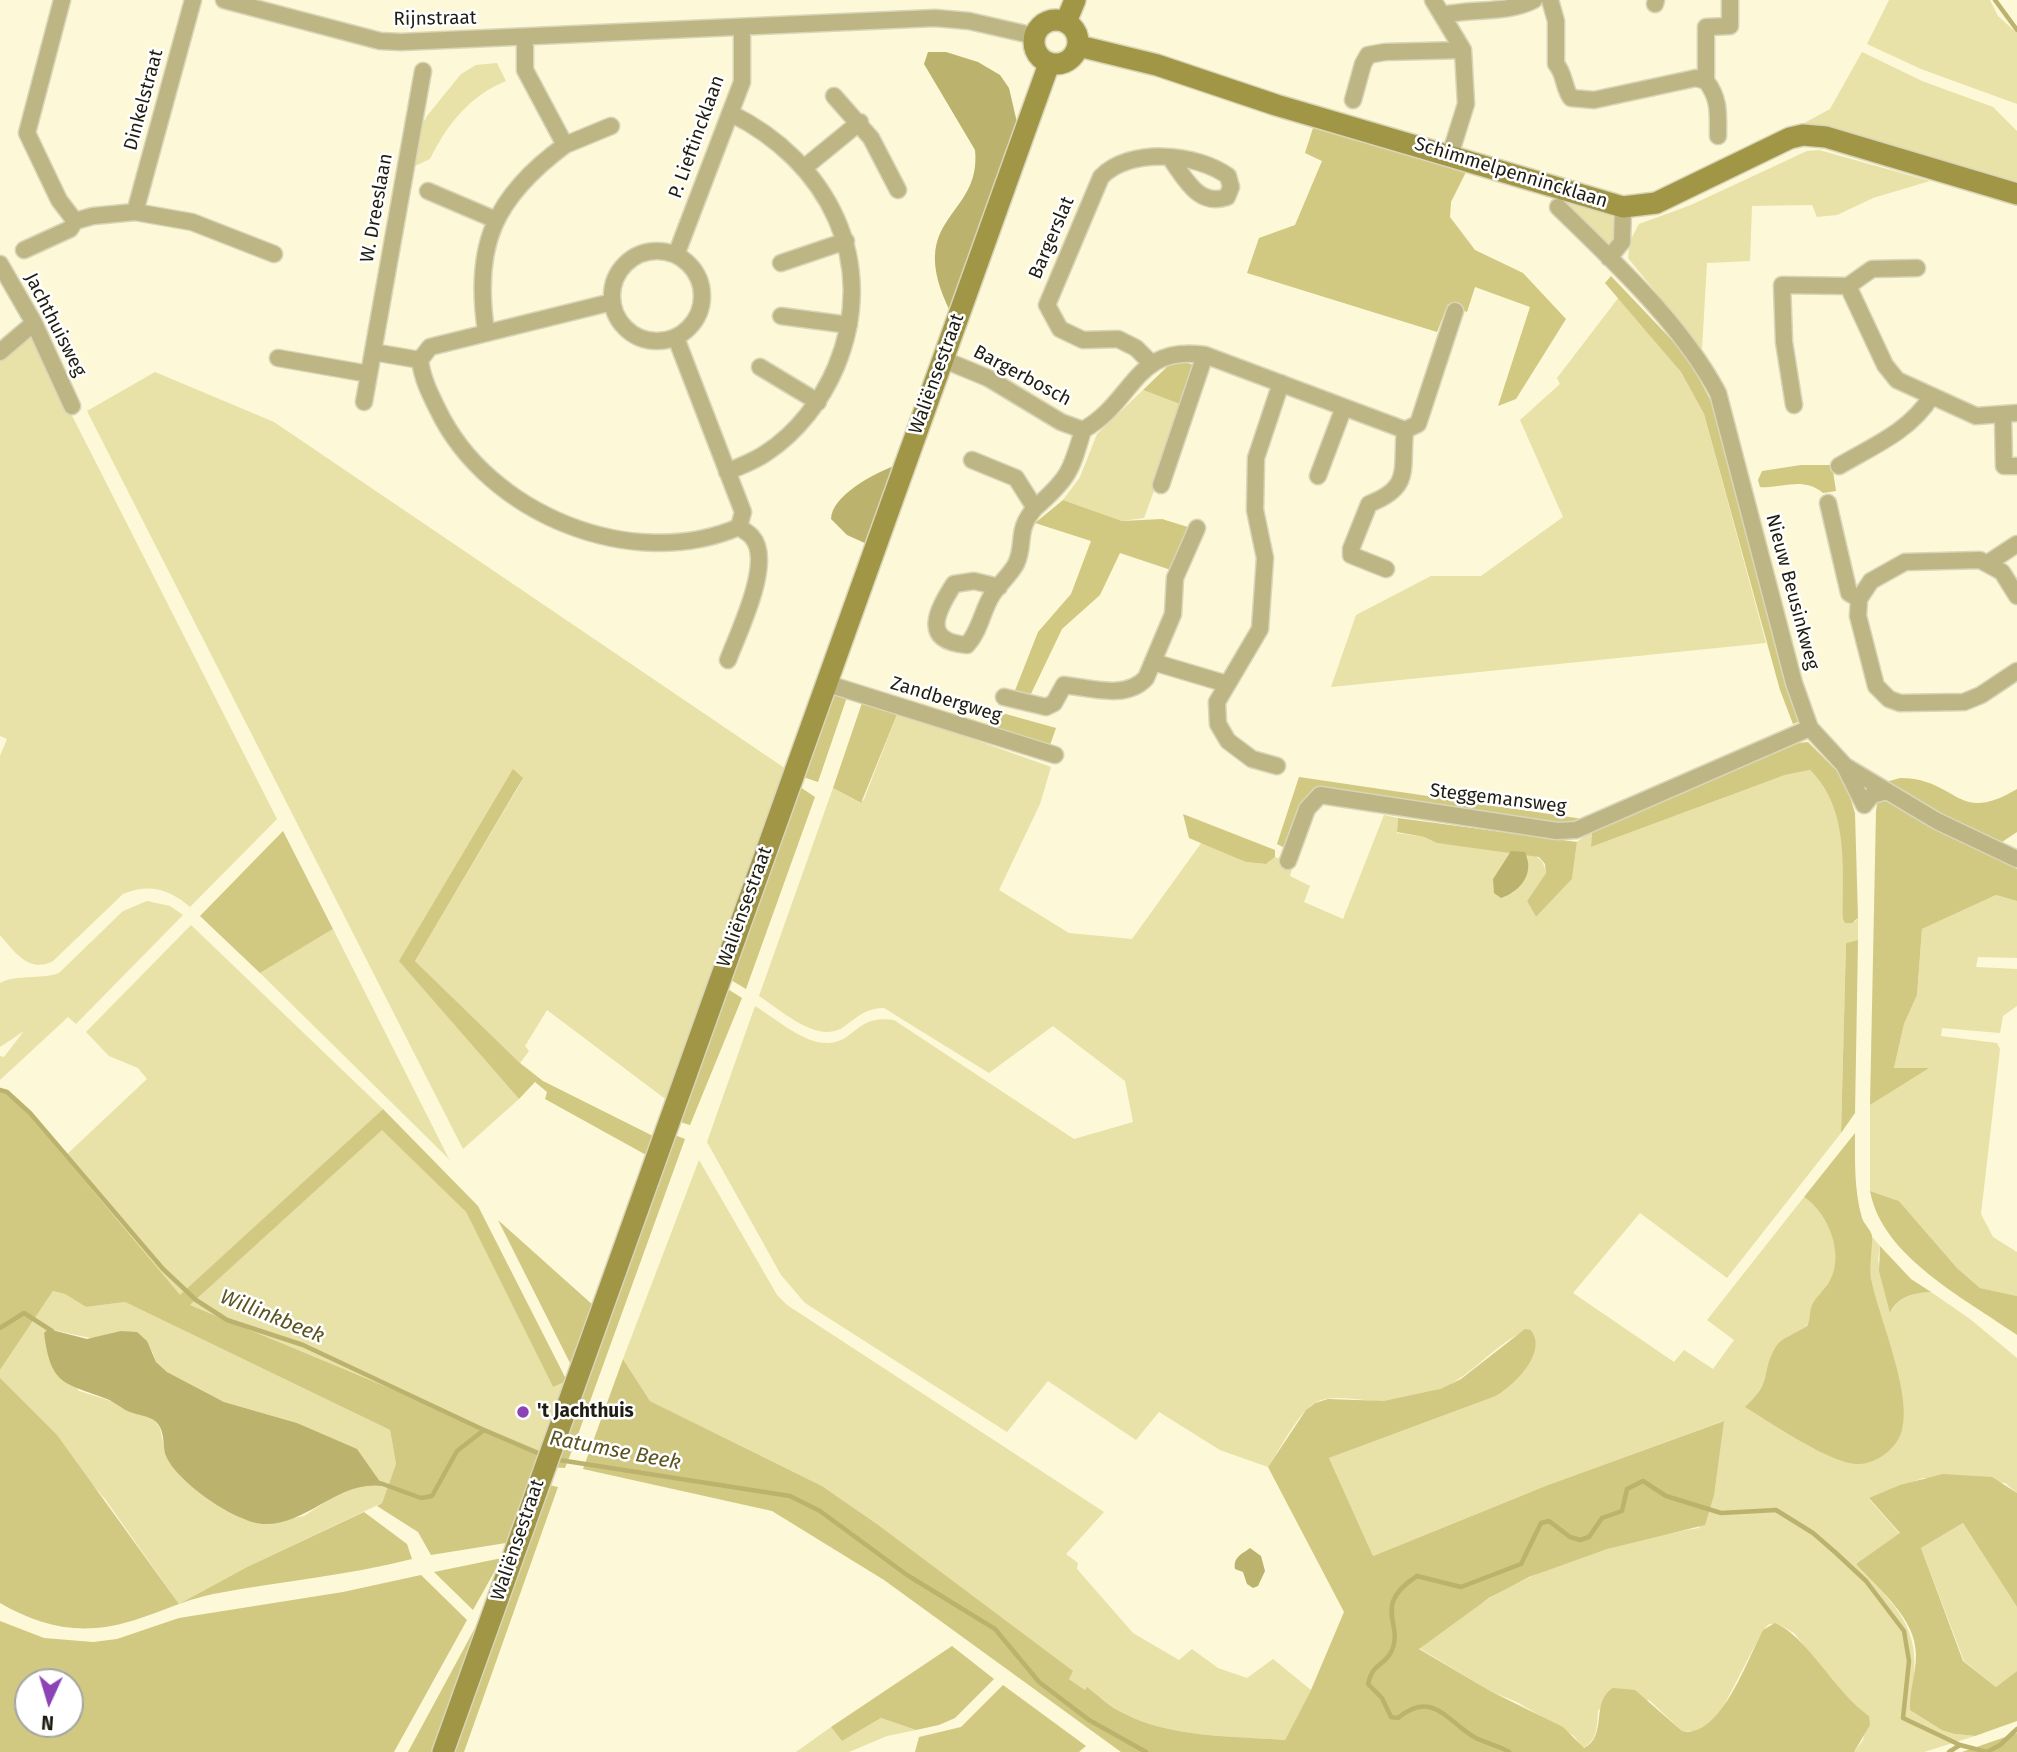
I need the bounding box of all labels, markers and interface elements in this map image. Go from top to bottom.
street label: Rijnstraat [393,7,477,31]
street label: Dinkelstraat [120,47,168,153]
street label: P. Lieftincklaan [664,72,730,202]
street label: Schimmelpennincklaan [1412,133,1610,213]
street label: W. Dreeslaan [356,152,398,264]
street label: Bargerslat [1024,193,1080,283]
street label: Jachthuisweg [19,269,91,381]
street label: Waliënsestraat [905,311,969,437]
street label: Bargerbosch [969,341,1075,411]
street label: Nieuw Beusinkweg [1760,512,1824,672]
street label: Zandbergweg [888,672,1004,728]
street label: Steggemansweg [1428,779,1568,819]
street label: Waliënsestraat [713,844,777,970]
water label: Willinkbeek [216,1285,328,1349]
place label: 't Jachthuis [537,1401,634,1423]
marker: 't Jachthuis [515,1404,531,1420]
water label: Ratumse Beek [547,1426,683,1476]
street label: Waliënsestraat [487,1476,549,1604]
north arrow [14,1668,84,1738]
text: N [41,1711,55,1734]

